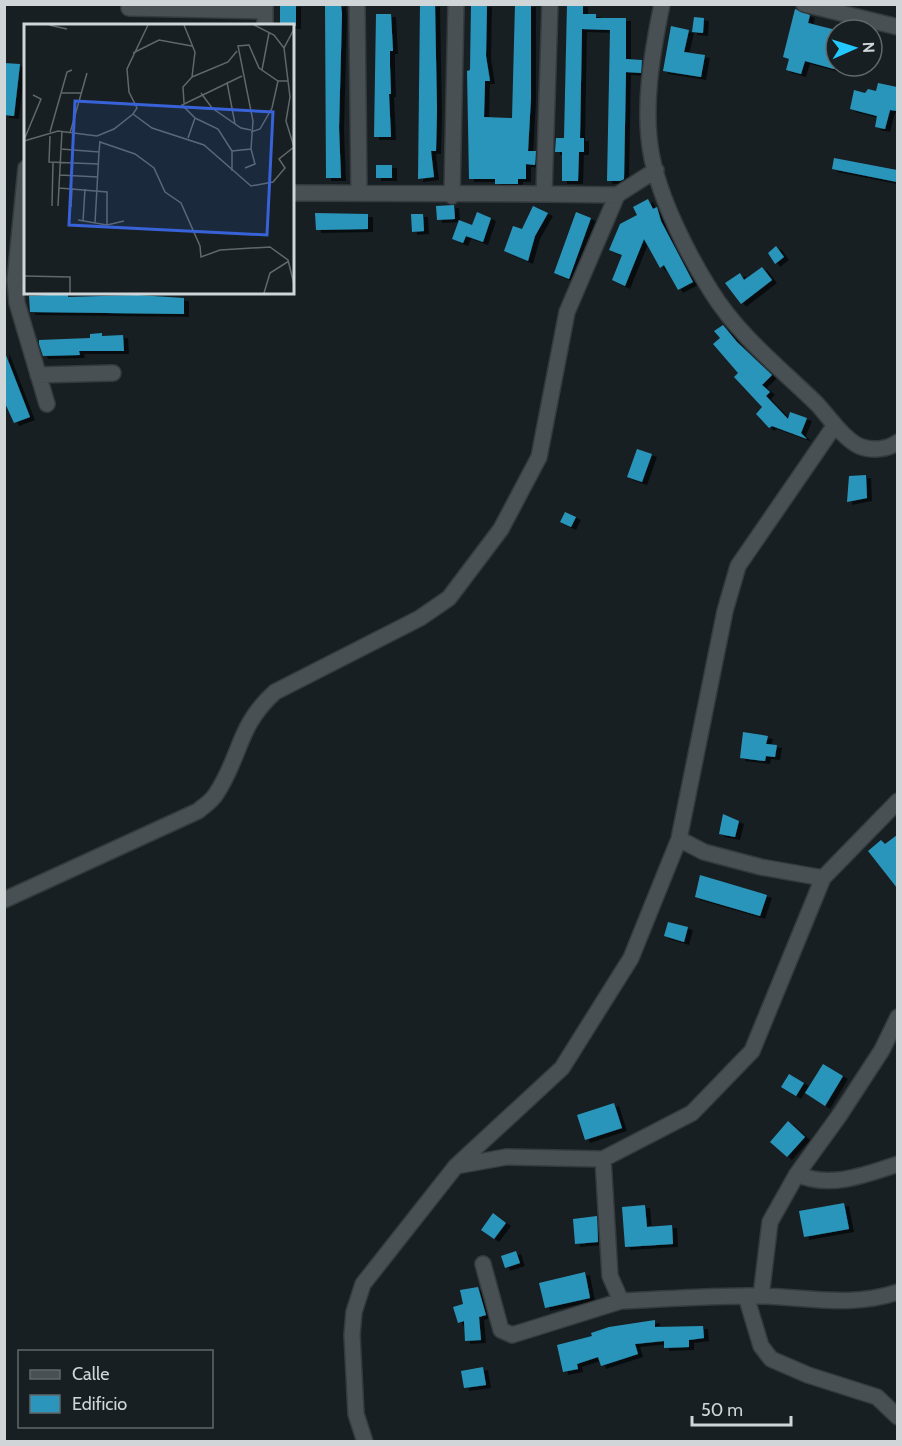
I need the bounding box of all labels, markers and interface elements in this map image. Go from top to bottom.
north arrow [824,18,884,78]
inset map [24,24,294,294]
text: N [859,41,878,53]
legend [18,1350,213,1428]
text: Calle [72,1363,109,1385]
scale bar [692,1389,791,1427]
text: Edificio [72,1393,127,1415]
text: 50 m [701,1399,743,1421]

